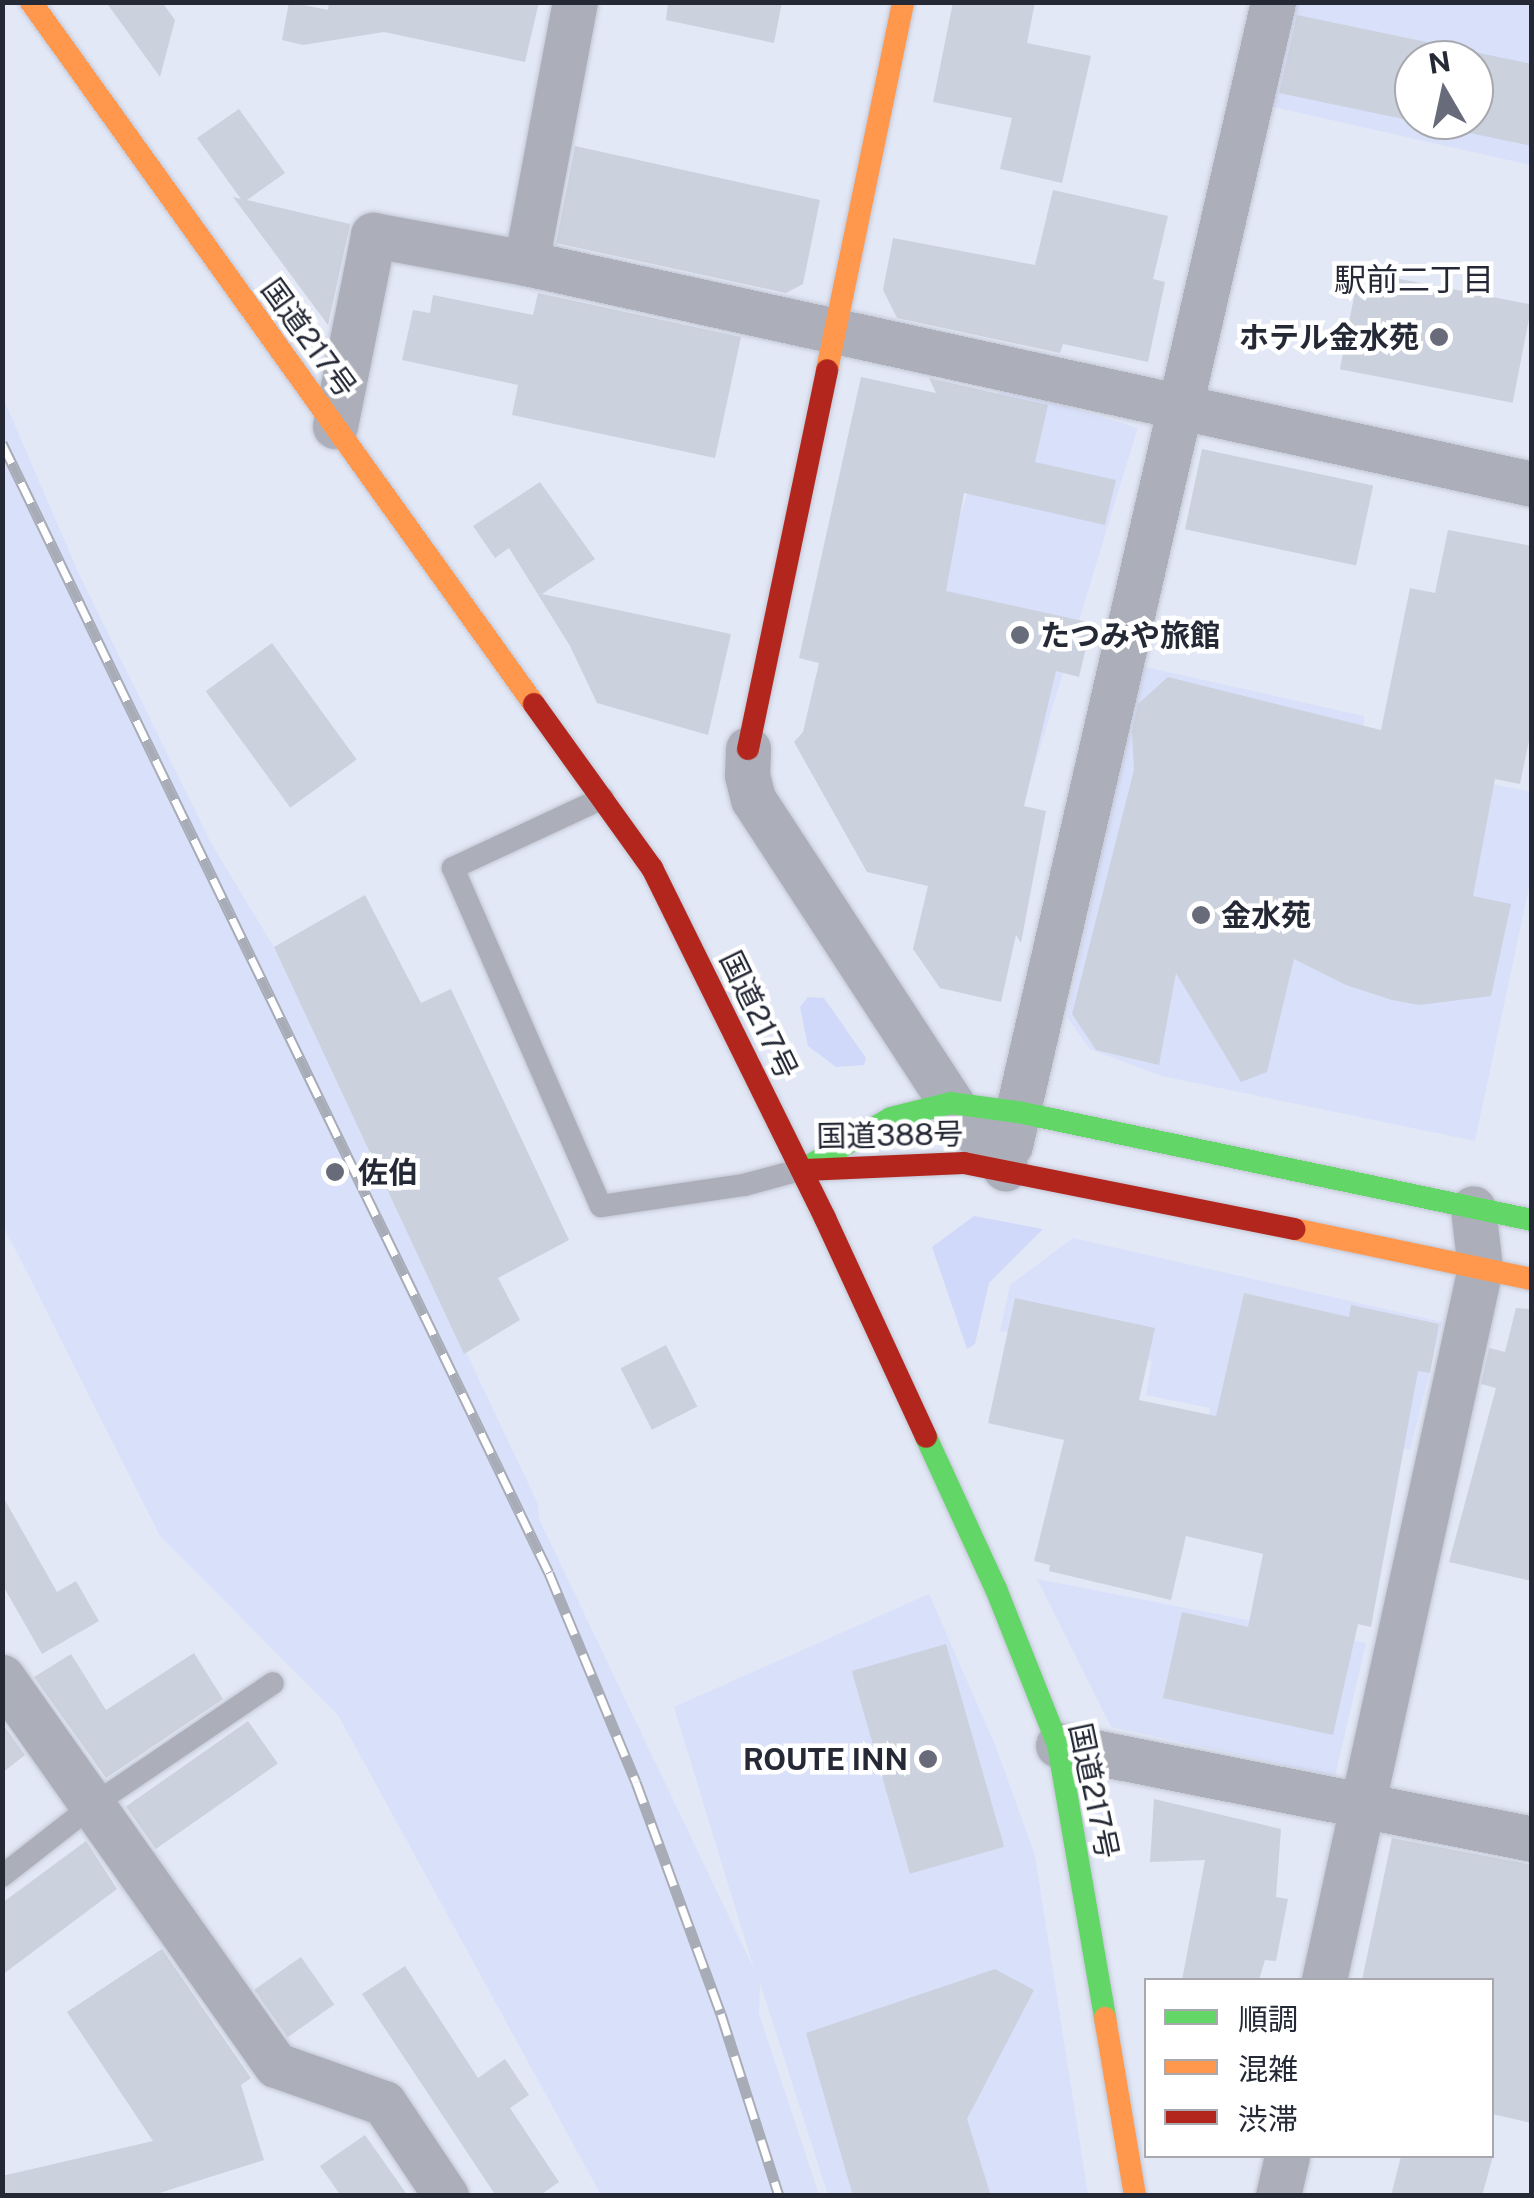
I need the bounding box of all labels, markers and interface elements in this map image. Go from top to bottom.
north arrow [1394,40,1494,140]
text: N [1426,44,1453,80]
district label: 駅前二丁目 [1334,261,1494,299]
street label: 国道217号 [254,272,364,404]
place label: ホテル金水苑 [1239,319,1419,355]
marker: ホテル金水苑 [1428,326,1450,348]
place label: たつみや旅館 [1040,617,1220,653]
marker: たつみや旅館 [1009,624,1031,646]
place label: 金水苑 [1221,897,1311,933]
marker: 金水苑 [1190,904,1212,926]
street label: 国道217号 [713,945,805,1085]
street label: 国道388号 [816,1116,964,1154]
place label: 佐伯 [358,1154,418,1190]
marker: 佐伯 [322,1159,348,1185]
street label: 国道217号 [1062,1720,1126,1862]
place label: ROUTE INN [743,1741,908,1777]
marker: ROUTE INN [917,1748,939,1770]
legend [1144,1978,1494,2158]
text: 順調 [1238,2001,1298,2037]
text: 混雑 [1238,2051,1298,2087]
text: 渋滞 [1238,2101,1298,2137]

